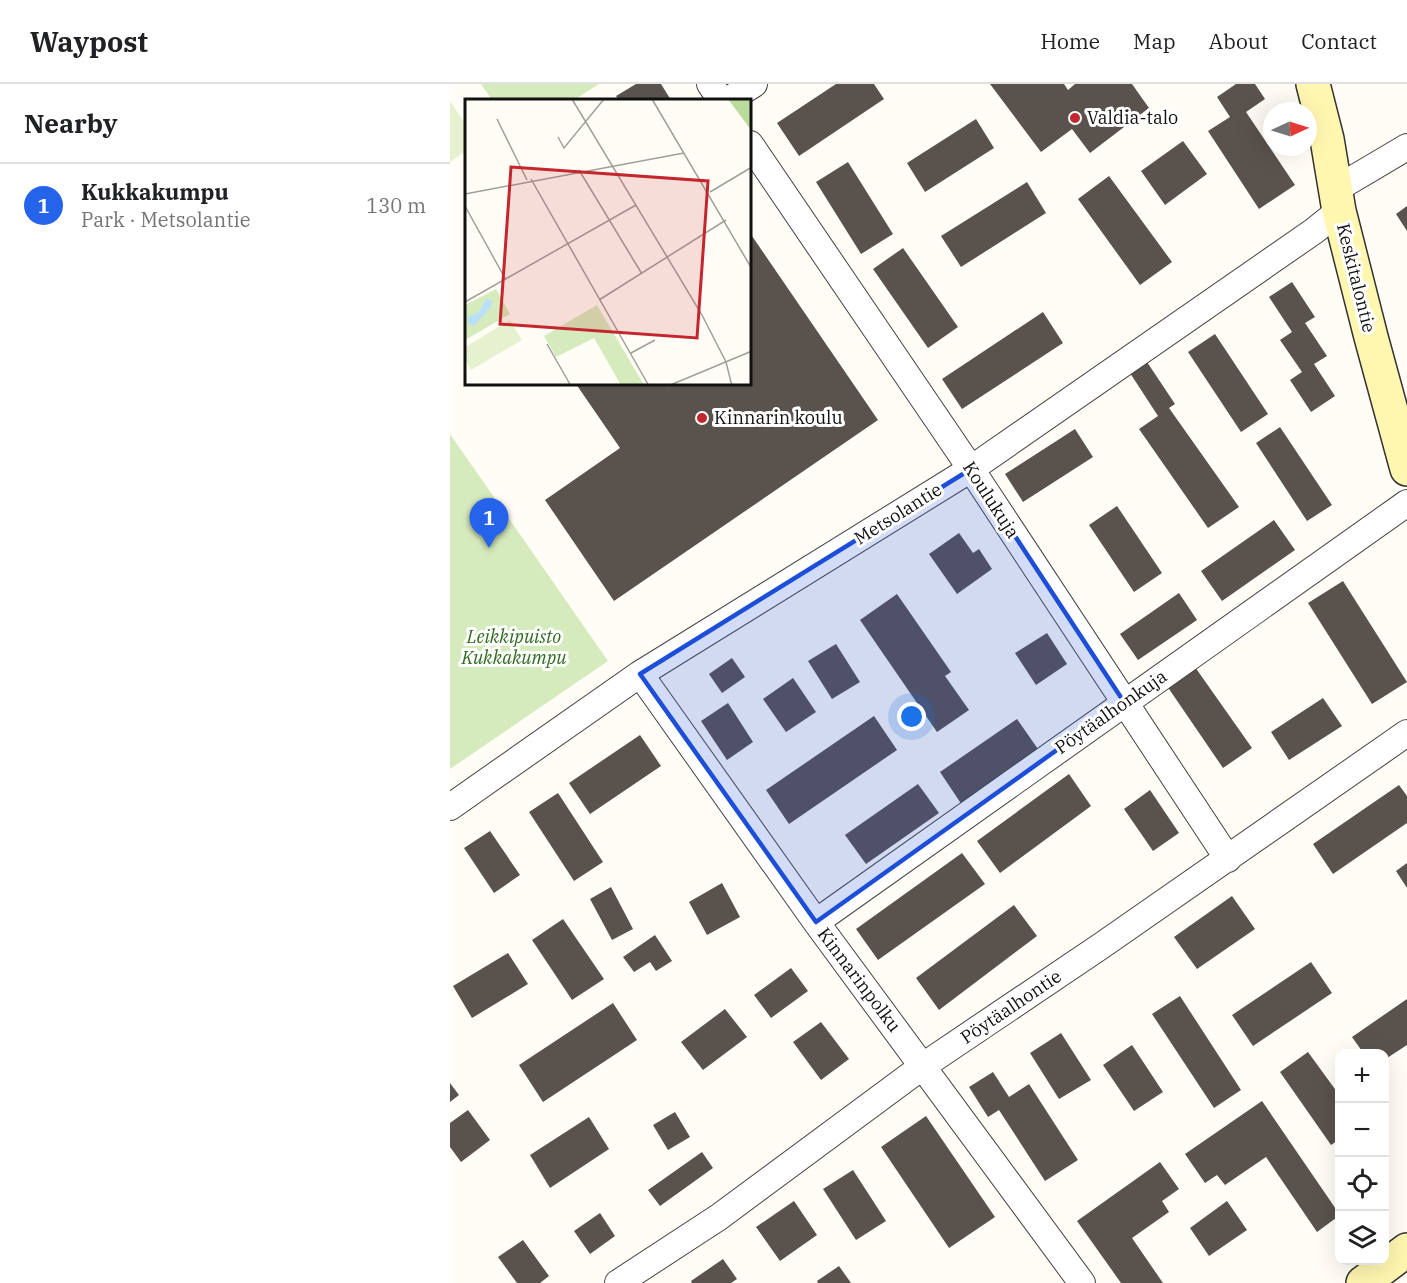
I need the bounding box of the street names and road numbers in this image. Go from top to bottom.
street label: Keskitalontie [1332,221,1381,335]
street label: Koulukuja [958,457,1025,543]
street label: Metsolantie [850,478,946,550]
street label: Pöytäalhonkuja [1050,664,1171,759]
street label: Kinnarinpolku [813,923,906,1036]
street label: Pöytäalhontie [956,964,1065,1049]

